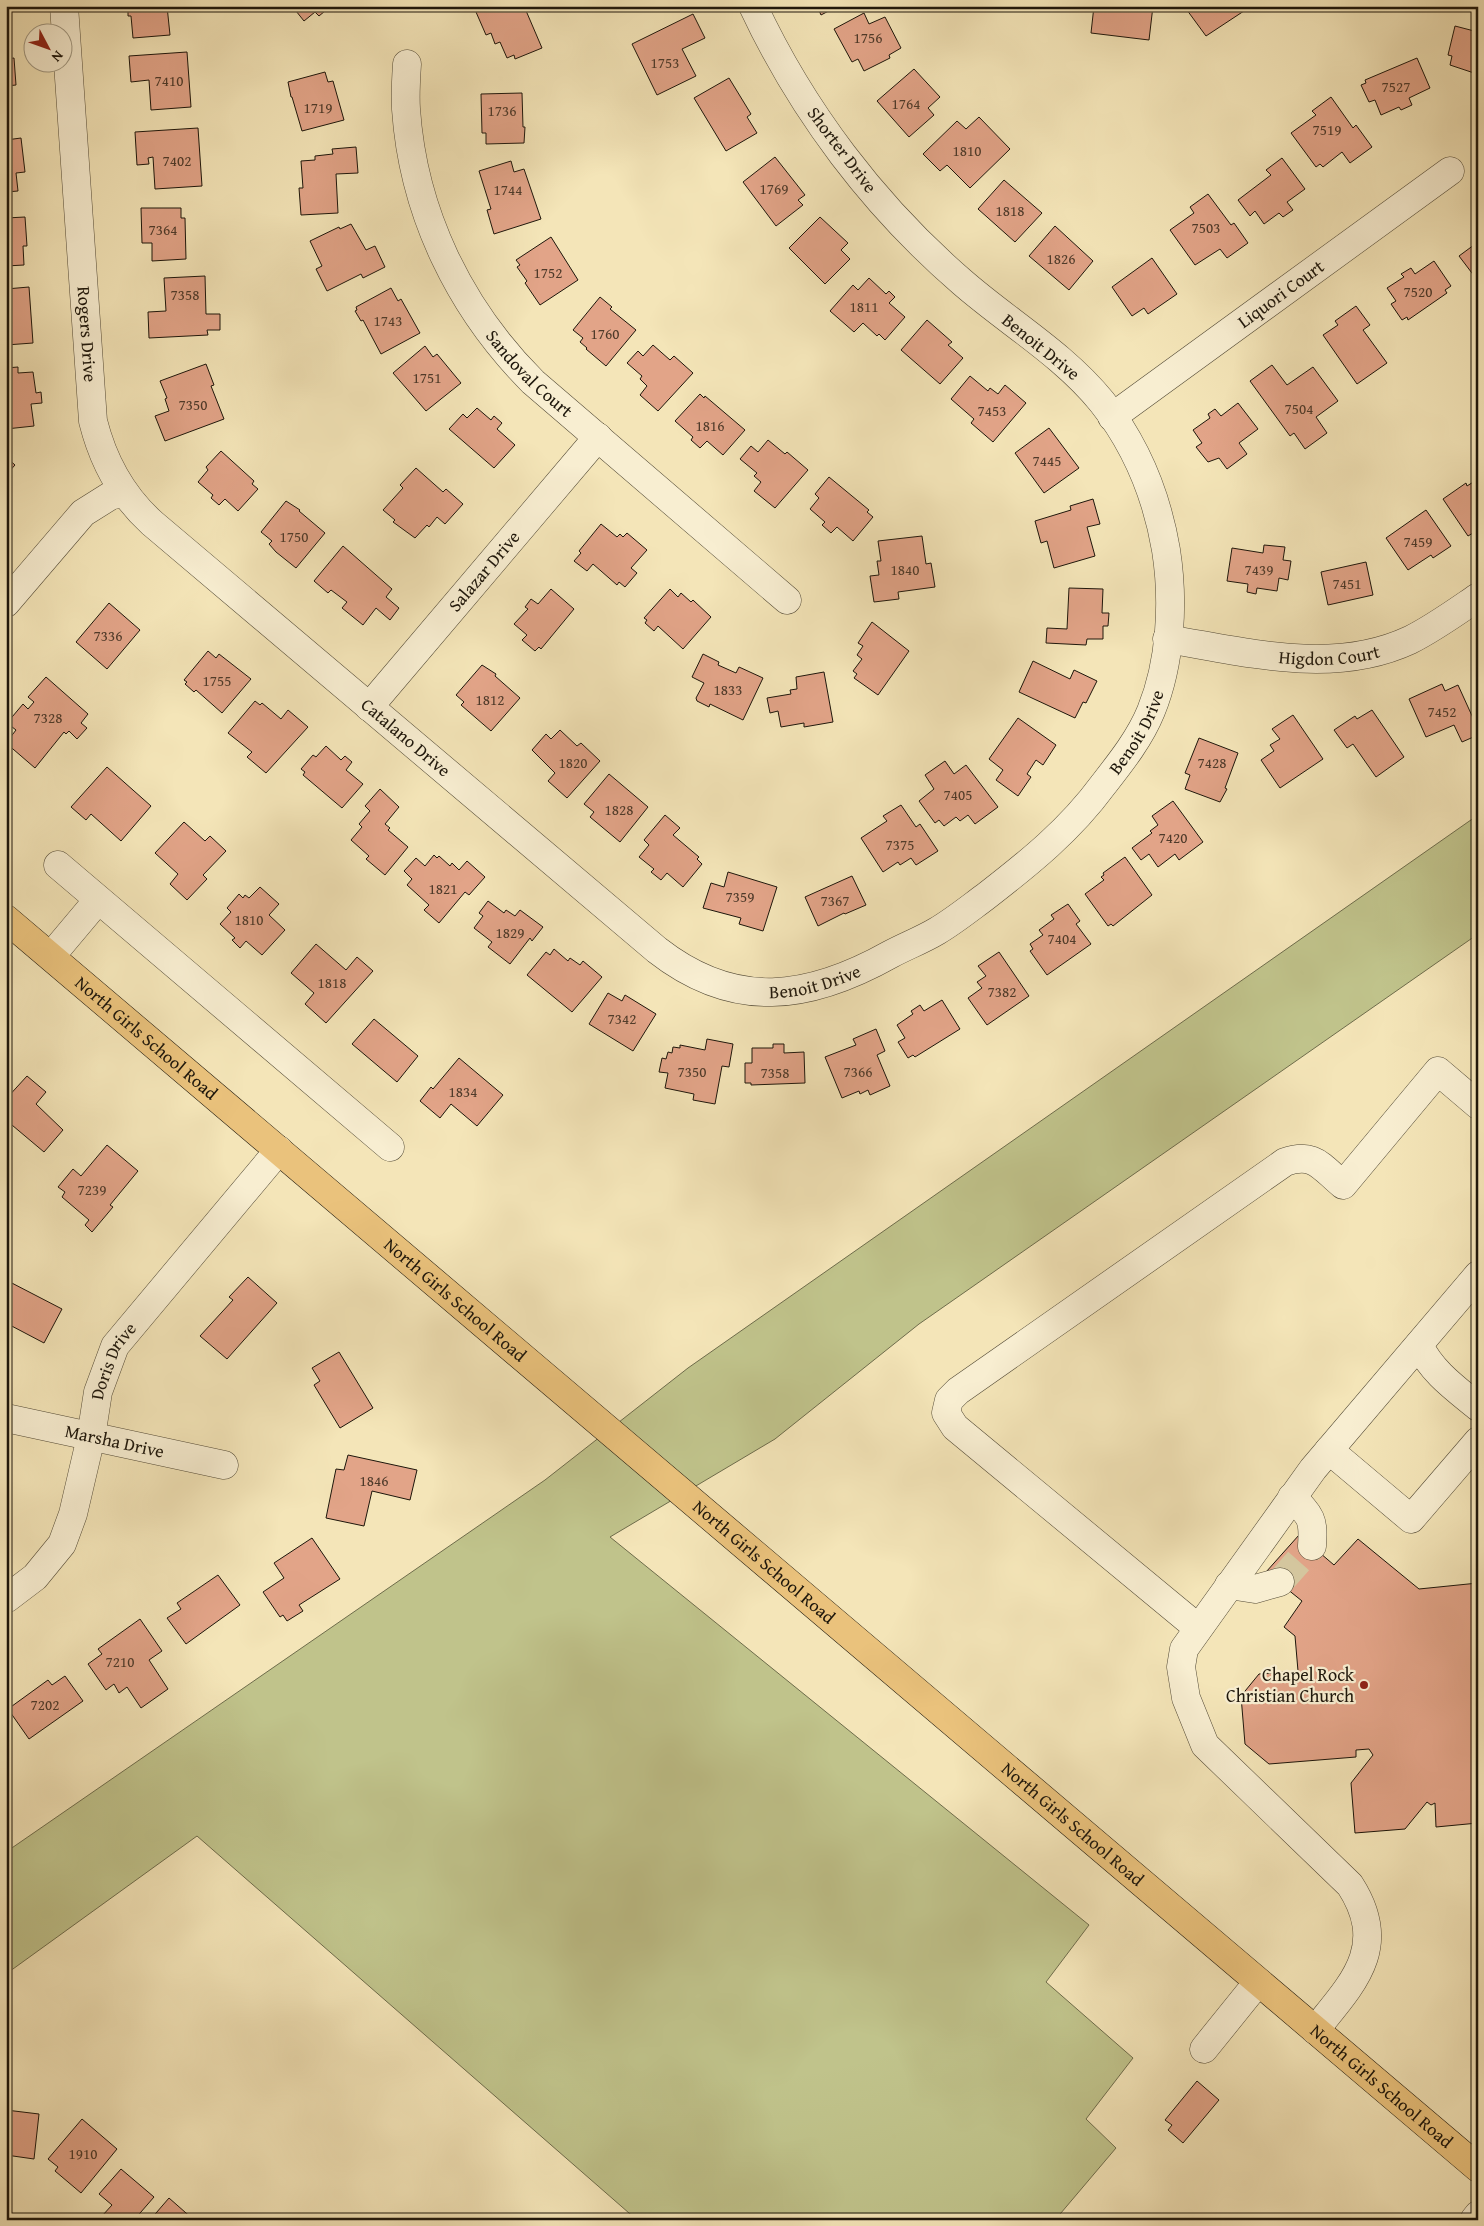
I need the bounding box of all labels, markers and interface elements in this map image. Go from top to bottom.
north arrow [22,22,72,72]
house number: 1756 [854,27,882,48]
text: N [47,46,68,67]
house number: 1753 [651,52,679,73]
house number: 7410 [155,70,183,91]
house number: 7527 [1382,76,1410,97]
house number: 1764 [892,93,920,114]
house number: 1719 [304,97,332,118]
house number: 1736 [488,100,516,121]
street label: Shorter Drive [801,101,884,199]
house number: 7519 [1313,119,1341,140]
house number: 1810 [953,140,981,161]
house number: 7402 [163,150,191,171]
house number: 1769 [760,178,788,199]
house number: 1744 [494,179,522,200]
house number: 1818 [996,200,1024,221]
house number: 7503 [1192,217,1220,238]
house number: 7364 [149,219,177,240]
house number: 1826 [1047,248,1075,269]
street label: Liquori Court [1232,253,1330,334]
house number: 1752 [534,262,562,283]
house number: 7520 [1404,281,1432,302]
house number: 7358 [171,284,199,305]
street label: Rogers Drive [71,285,104,383]
house number: 1811 [850,296,878,317]
street label: Benoit Drive [996,307,1086,387]
house number: 1743 [374,310,402,331]
house number: 1760 [591,323,619,344]
street label: Sandoval Court [480,324,579,424]
house number: 1751 [413,367,441,388]
house number: 7350 [179,394,207,415]
house number: 7504 [1285,398,1313,419]
house number: 7453 [978,400,1006,421]
house number: 1816 [696,415,724,436]
house number: 7445 [1033,450,1061,471]
street label: Salazar Drive [441,524,526,617]
house number: 1750 [280,526,308,547]
house number: 7459 [1404,531,1432,552]
house number: 1840 [891,559,919,580]
house number: 7439 [1245,559,1273,580]
house number: 7451 [1333,573,1361,594]
house number: 7336 [94,625,122,646]
street label: Higdon Court [1278,637,1383,672]
house number: 1755 [203,670,231,691]
house number: 1833 [714,679,742,700]
street label: Benoit Drive [1102,686,1171,780]
house number: 1812 [476,689,504,710]
street label: Catalano Drive [355,691,457,783]
house number: 7452 [1428,701,1456,722]
house number: 7328 [34,707,62,728]
house number: 1820 [559,752,587,773]
house number: 7428 [1198,752,1226,773]
house number: 7405 [944,784,972,805]
house number: 1828 [605,799,633,820]
house number: 7420 [1159,827,1187,848]
house number: 7375 [886,834,914,855]
house number: 1821 [429,878,457,899]
house number: 7359 [726,886,754,907]
house number: 7367 [821,890,849,911]
house number: 1810 [235,909,263,930]
house number: 1829 [496,922,524,943]
house number: 7404 [1048,928,1076,949]
street label: Benoit Drive [769,957,865,1005]
street label: North Girls School Road [69,969,224,1106]
house number: 1818 [318,972,346,993]
house number: 7382 [988,981,1016,1002]
house number: 7342 [608,1008,636,1029]
house number: 7350 [678,1061,706,1082]
house number: 7366 [844,1061,872,1082]
house number: 7358 [761,1062,789,1083]
house number: 1834 [449,1081,477,1102]
house number: 7239 [78,1179,106,1200]
street label: North Girls School Road [378,1231,533,1368]
street label: Doris Drive [83,1316,143,1402]
street label: Marsha Drive [62,1417,167,1465]
house number: 1846 [360,1470,388,1491]
street label: North Girls School Road [687,1493,842,1630]
house number: 7210 [106,1651,134,1672]
place label: Chapel Rock Christian Church [1226,1661,1355,1709]
marker: Chapel Rock Christian Church [1358,1679,1370,1691]
house number: 7202 [31,1694,59,1715]
street label: North Girls School Road [996,1755,1151,1892]
street label: North Girls School Road [1305,2017,1459,2155]
house number: 1910 [69,2143,97,2164]

